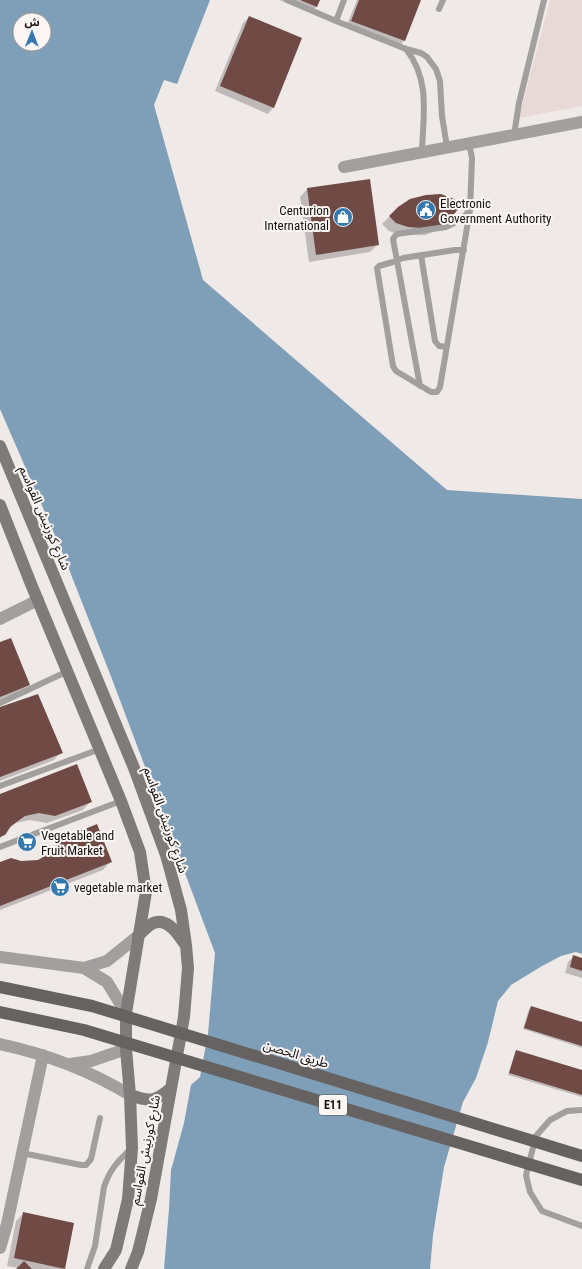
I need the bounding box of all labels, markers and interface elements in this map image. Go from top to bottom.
north arrow [12,12,52,52]
text: ش [25,16,40,29]
place label: Electronic Government Authority [440,196,552,226]
public building icon: Electronic Government Authority [415,199,437,221]
place label: Centurion International [264,203,329,233]
shop icon: Centurion International [332,206,354,228]
street label: شارع كورنيش القواسم [14,464,74,573]
street label: شارع كورنيش القواسم [138,765,191,876]
place label: Vegetable and Fruit Market [41,828,114,858]
supermarket icon: Vegetable and Fruit Market [16,831,38,853]
supermarket icon: vegetable market [49,876,71,898]
place label: vegetable market [74,880,162,895]
street label: طريق الحصن [261,1037,331,1072]
street label: شارع كورنيش القواسم [127,1094,166,1207]
road number: E11 [319,1095,347,1115]

